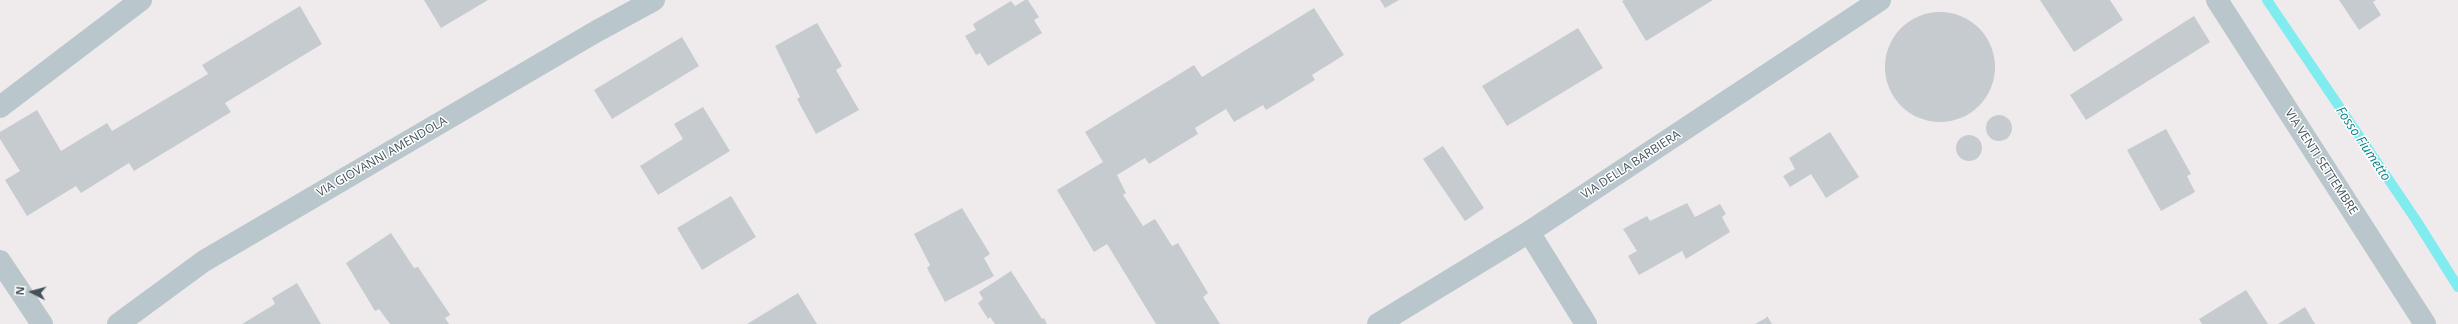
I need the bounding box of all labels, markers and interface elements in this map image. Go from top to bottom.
water label: Fosso Fiumetto [2332,104,2394,184]
street label: VIA VENTI SETTEMBRE [2281,107,2361,217]
street label: VIA GIOVANNI AMENDOLA [314,114,450,200]
street label: VIA DELLA BARBIERA [1579,128,1683,202]
north arrow [12,272,52,312]
text: N [12,285,27,296]

